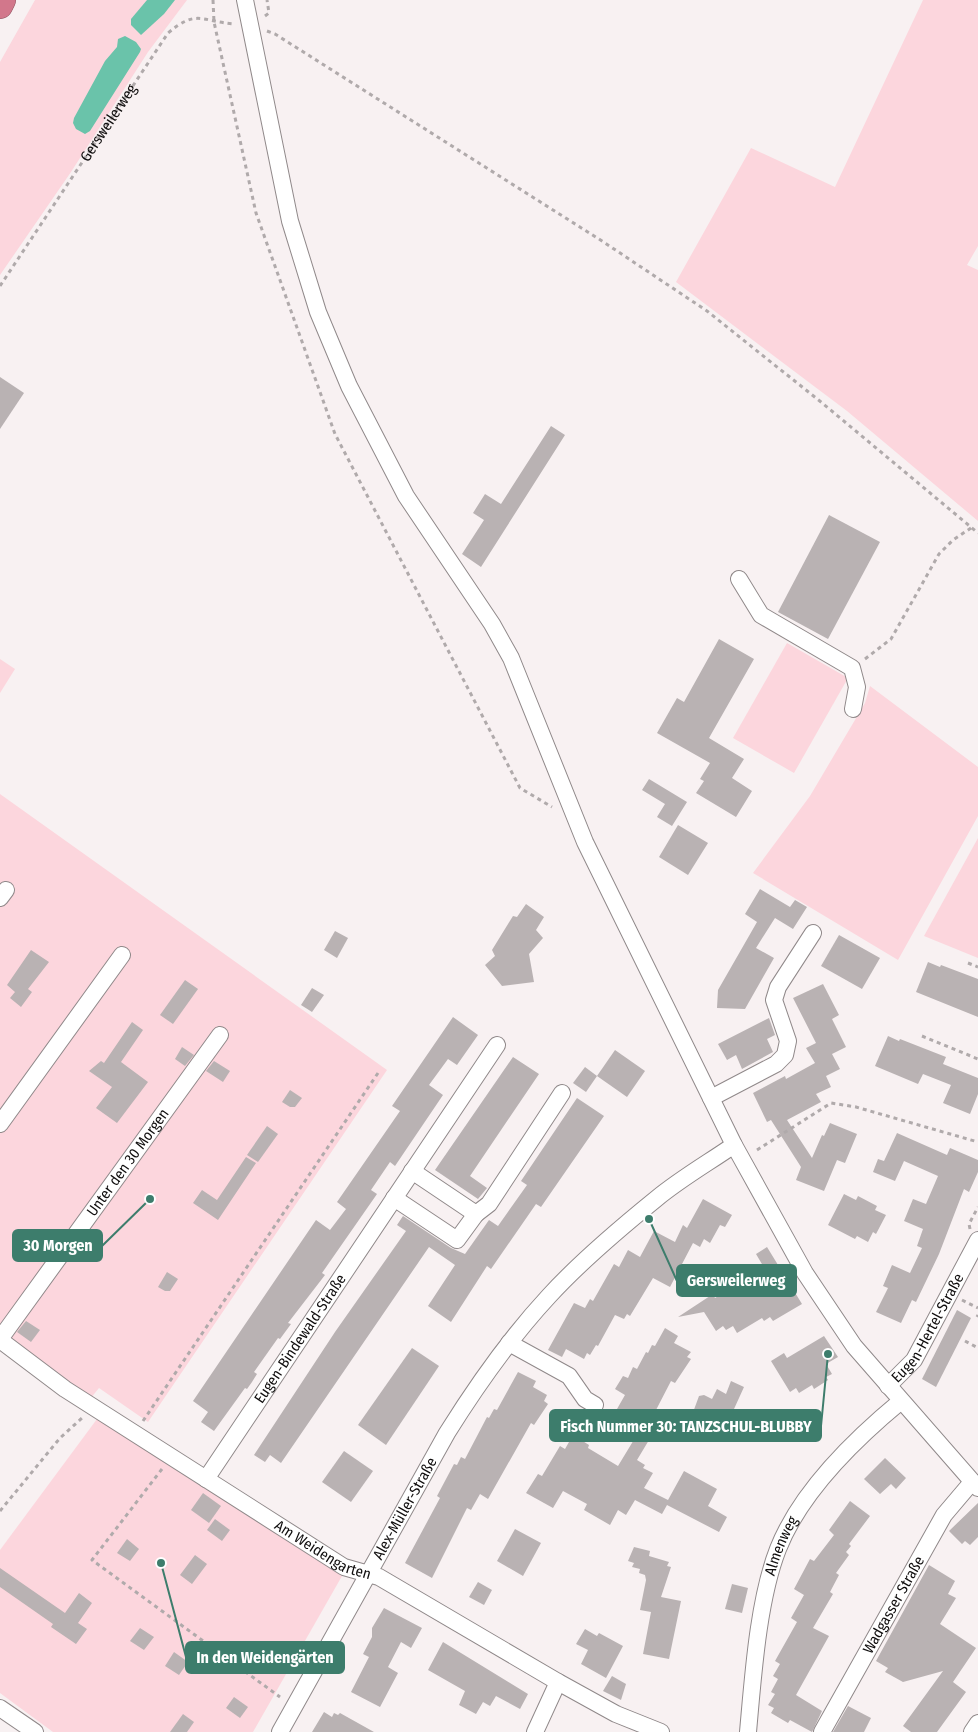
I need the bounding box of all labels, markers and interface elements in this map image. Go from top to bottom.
street label: Gersweilerweg [76,81,141,165]
street label: Unter den 30 Morgen [83,1105,173,1220]
callout: 30 Morgen [13,1230,102,1261]
text: 30 Morgen [22,1236,93,1255]
callout: Gersweilerweg [677,1265,796,1296]
street label: Eugen-Hertel-Straße [888,1270,967,1386]
street label: Eugen-Bindewald-Straße [250,1271,350,1407]
text: Gersweilerweg [687,1271,785,1290]
callout: Fisch Nummer 30: TANZSCHUL-BLUBBY [550,1410,821,1441]
text: Fisch Nummer 30: TANZSCHUL-BLUBBY [560,1417,812,1436]
street label: Alex-Müller-Straße [369,1454,441,1563]
street label: Almenweg [761,1513,802,1578]
street label: Am Weidengarten [271,1516,373,1583]
street label: Wadgasser Straße [859,1553,928,1657]
callout: In den Weidengärten [186,1642,344,1673]
text: In den Weidengärten [196,1648,334,1667]

